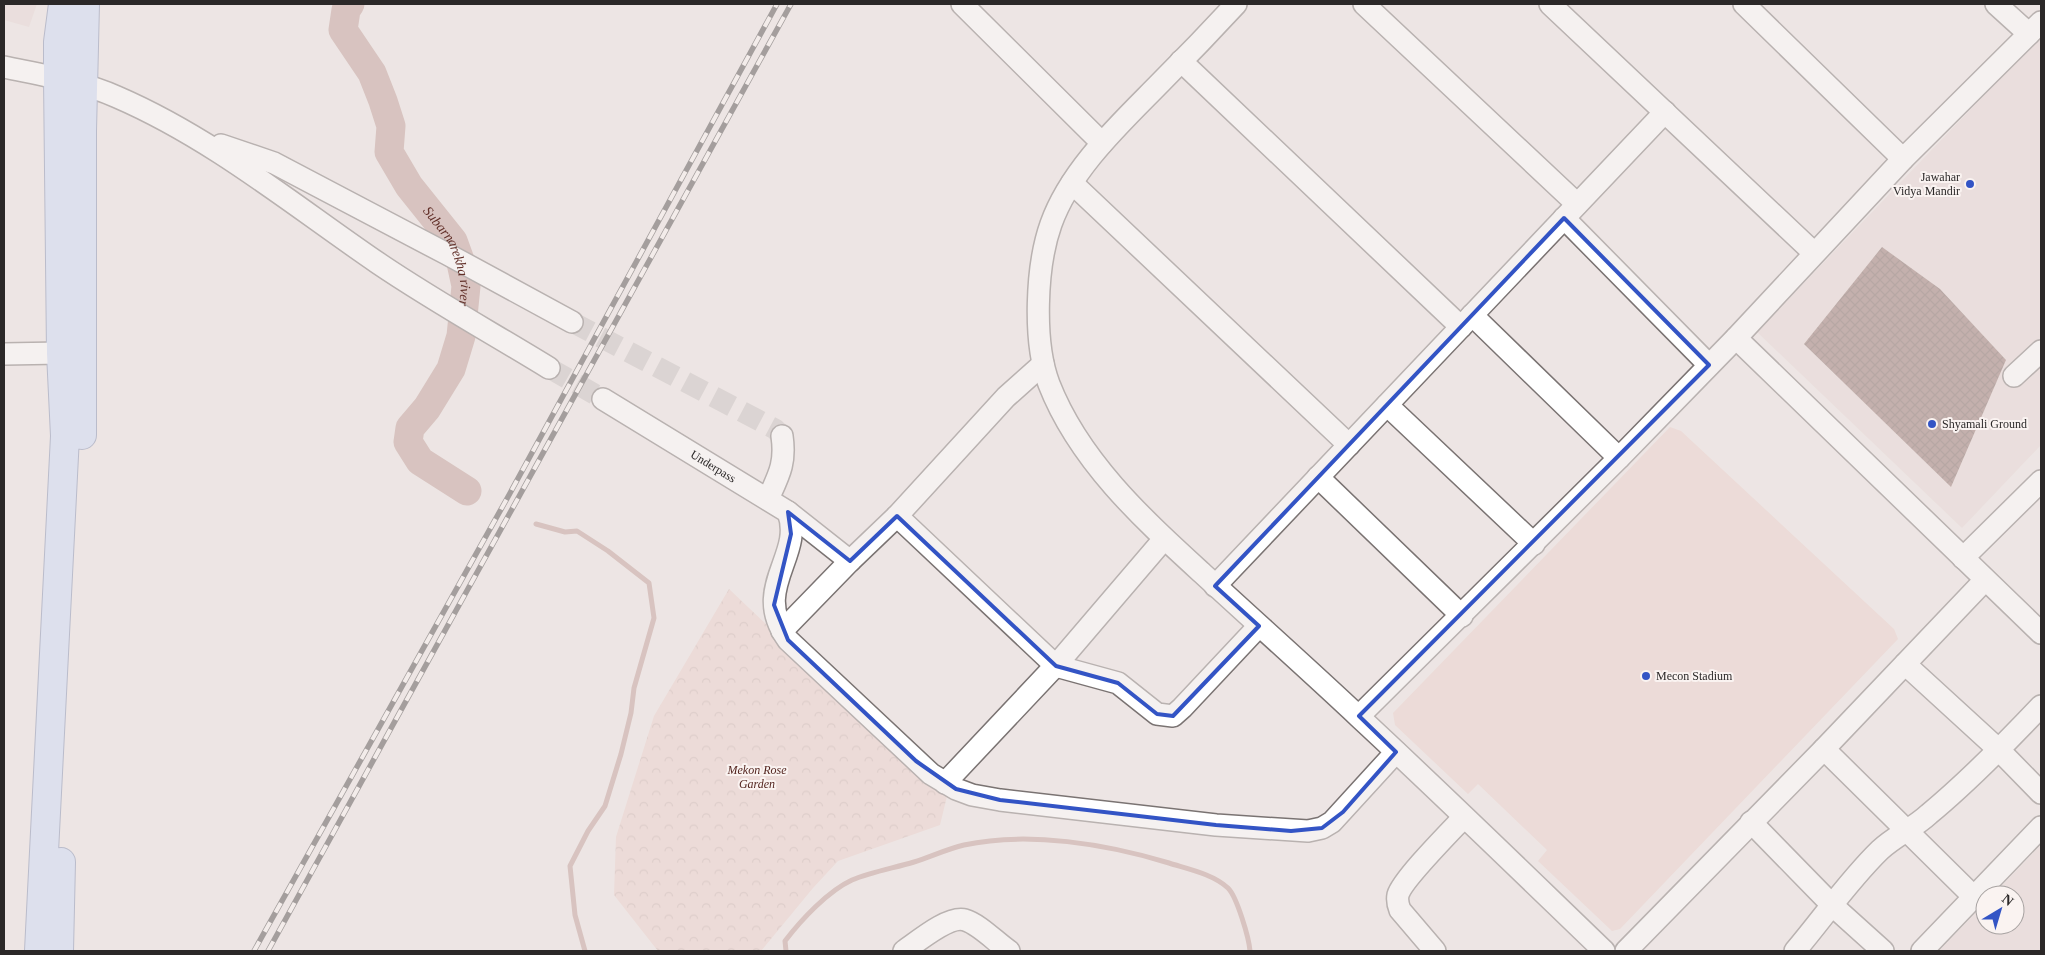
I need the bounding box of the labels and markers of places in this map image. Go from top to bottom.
place label: Jawahar Vidya Mandir [1893,170,1960,198]
marker: Jawahar Vidya Mandir [1964,178,1976,190]
place label: Shyamali Ground [1942,417,2027,431]
marker: Shyamali Ground [1926,418,1938,430]
place label: Mecon Stadium [1656,669,1733,683]
marker: Mecon Stadium [1640,670,1652,682]

